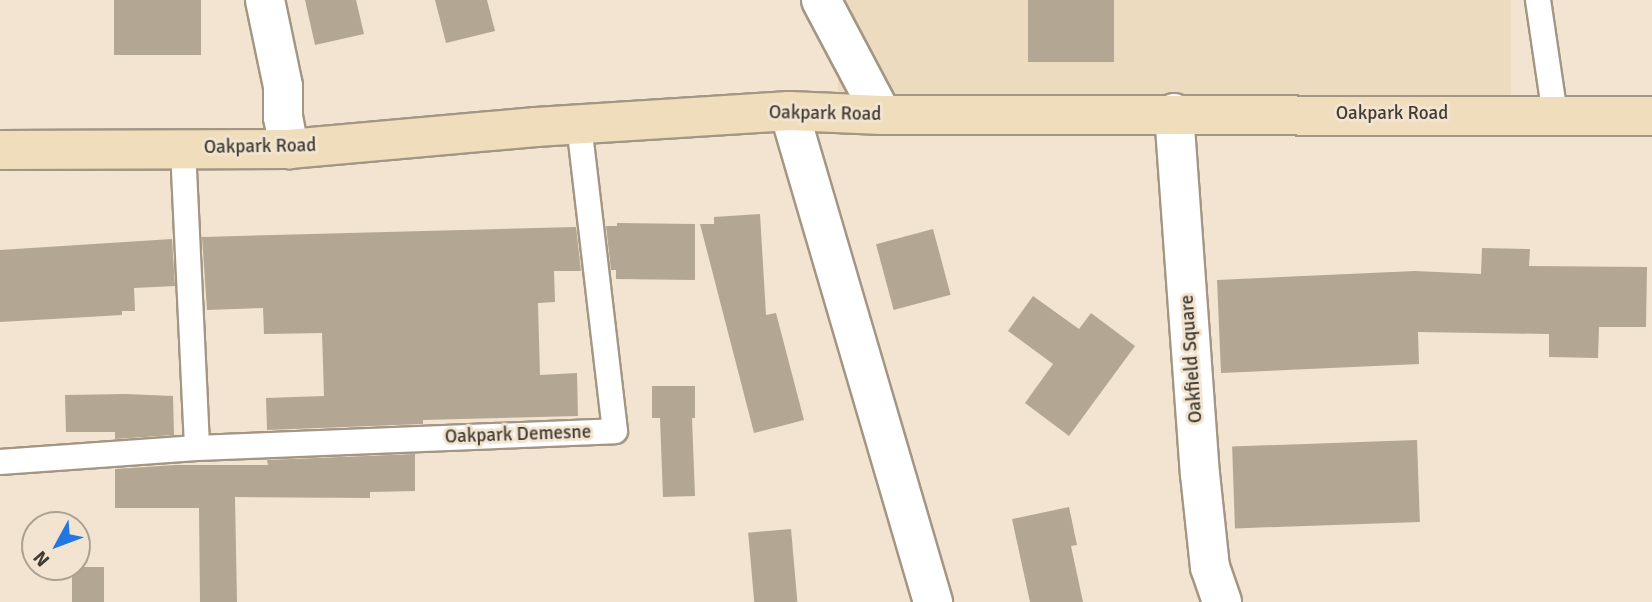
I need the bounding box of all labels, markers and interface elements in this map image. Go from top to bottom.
street label: Oakpark Road [769,102,881,126]
street label: Oakpark Road [1336,103,1448,125]
street label: Oakpark Road [204,135,316,159]
street label: Oakfield Square [1176,294,1208,424]
street label: Oakpark Demesne [444,421,592,449]
north arrow [21,511,91,581]
text: N [28,546,55,571]

